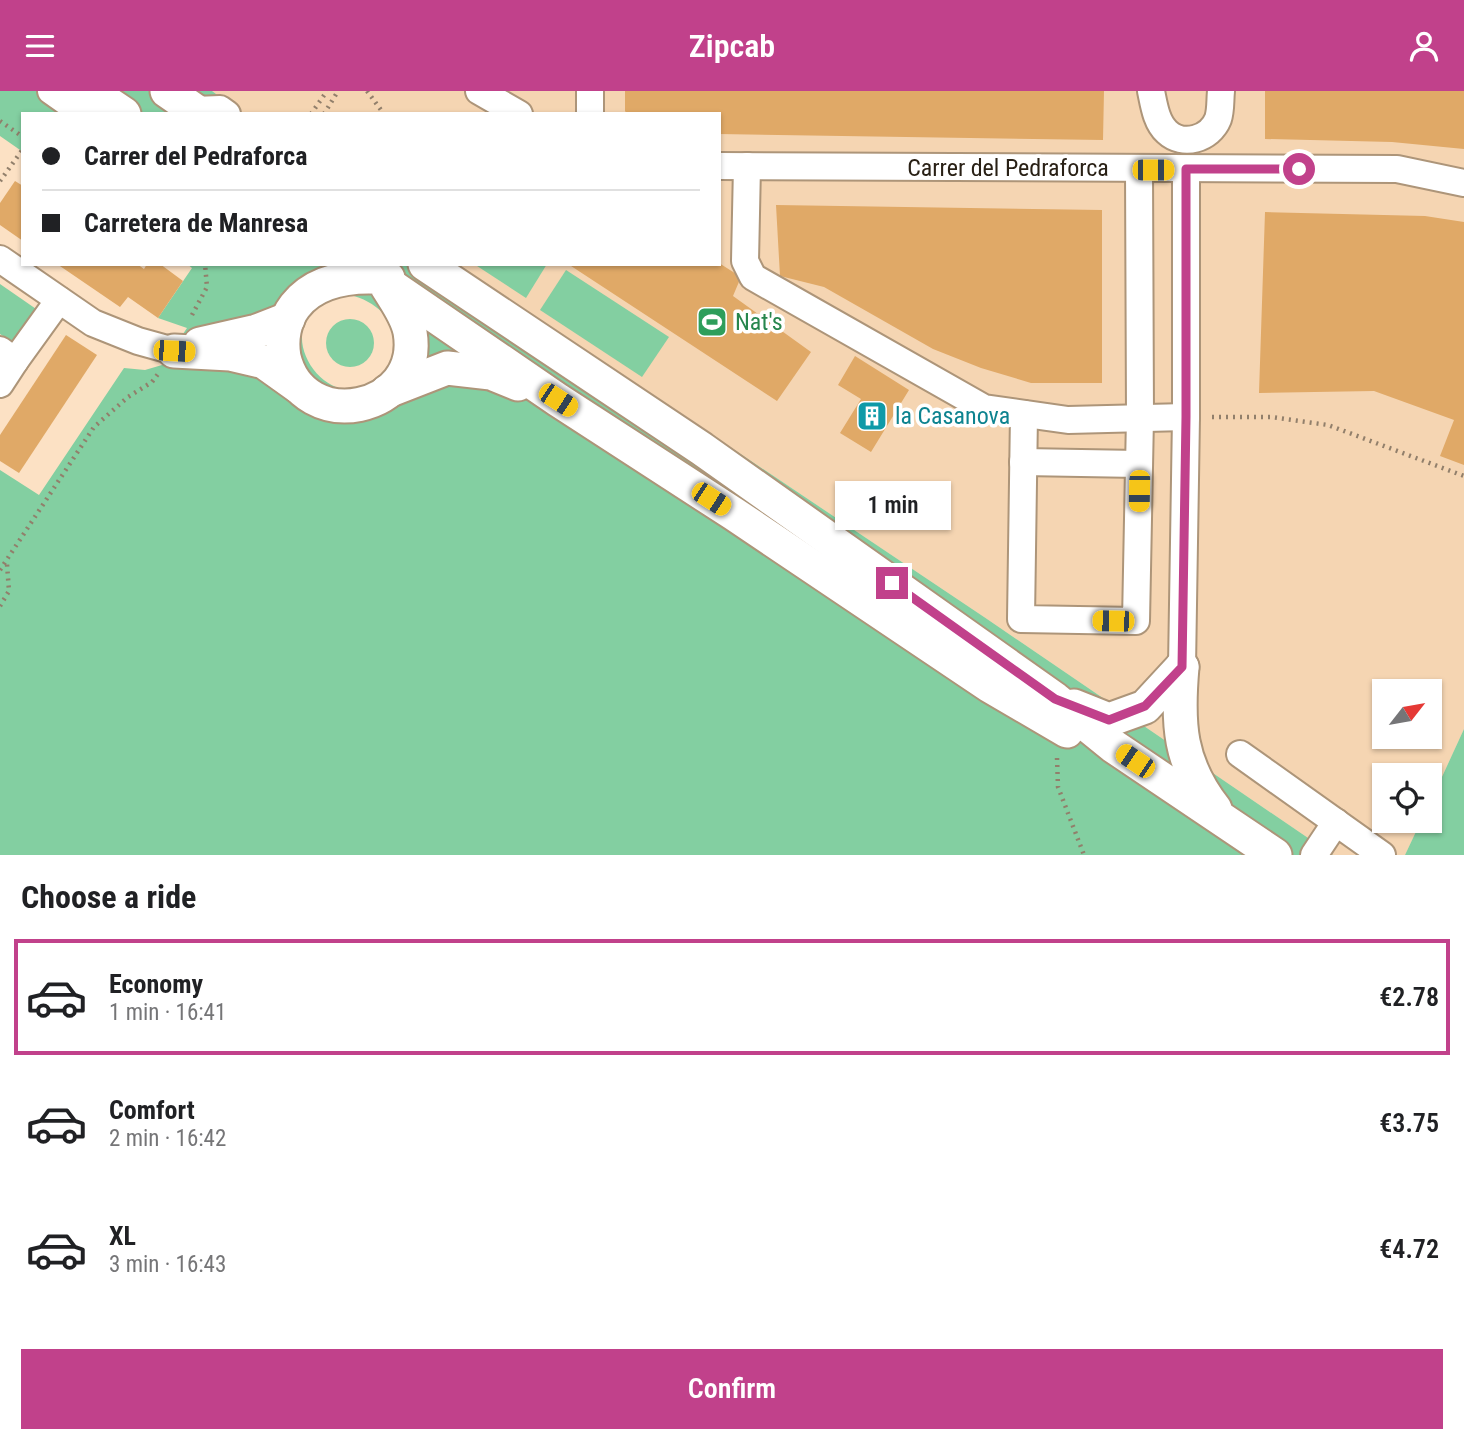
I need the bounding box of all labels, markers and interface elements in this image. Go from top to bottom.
icon: menu [21,27,59,65]
text: Zipcab [689,27,775,65]
icon: person [1405,27,1443,65]
text: Carrer del Pedraforca [84,141,307,171]
route start [1283,153,1315,185]
street label: Carrer del Pedraforca [907,154,1109,182]
car [1133,160,1175,181]
text: Carretera de Manresa [84,208,308,238]
sports icon: Nat's [695,305,729,339]
place label: Nat's [735,308,783,336]
car [153,339,196,363]
car [535,380,582,420]
building icon: la Casanova [855,399,889,433]
place label: la Casanova [895,402,1010,430]
car [1129,470,1150,512]
car [688,479,735,519]
callout: 1 min [834,482,950,531]
text: 1 min [868,492,918,519]
route end [876,567,908,599]
car [1092,610,1135,632]
north arrow [1372,679,1442,749]
map controls [1372,679,1442,833]
car [1112,741,1159,781]
button: locate [1372,763,1442,833]
text: Choose a ride [21,878,196,916]
icon: car [25,966,88,1029]
text: Economy [109,969,203,999]
text: €2.78 [1379,982,1439,1012]
text: 1 min · 16:41 [109,999,226,1026]
icon: car [25,1092,88,1155]
text: Comfort [109,1095,195,1125]
text: €3.75 [1379,1108,1439,1138]
text: 2 min · 16:42 [109,1125,226,1152]
icon: car [25,1218,88,1281]
text: XL [109,1221,136,1251]
text: €4.72 [1379,1234,1439,1264]
text: 3 min · 16:43 [109,1251,226,1278]
button: Confirm [21,1349,1443,1429]

